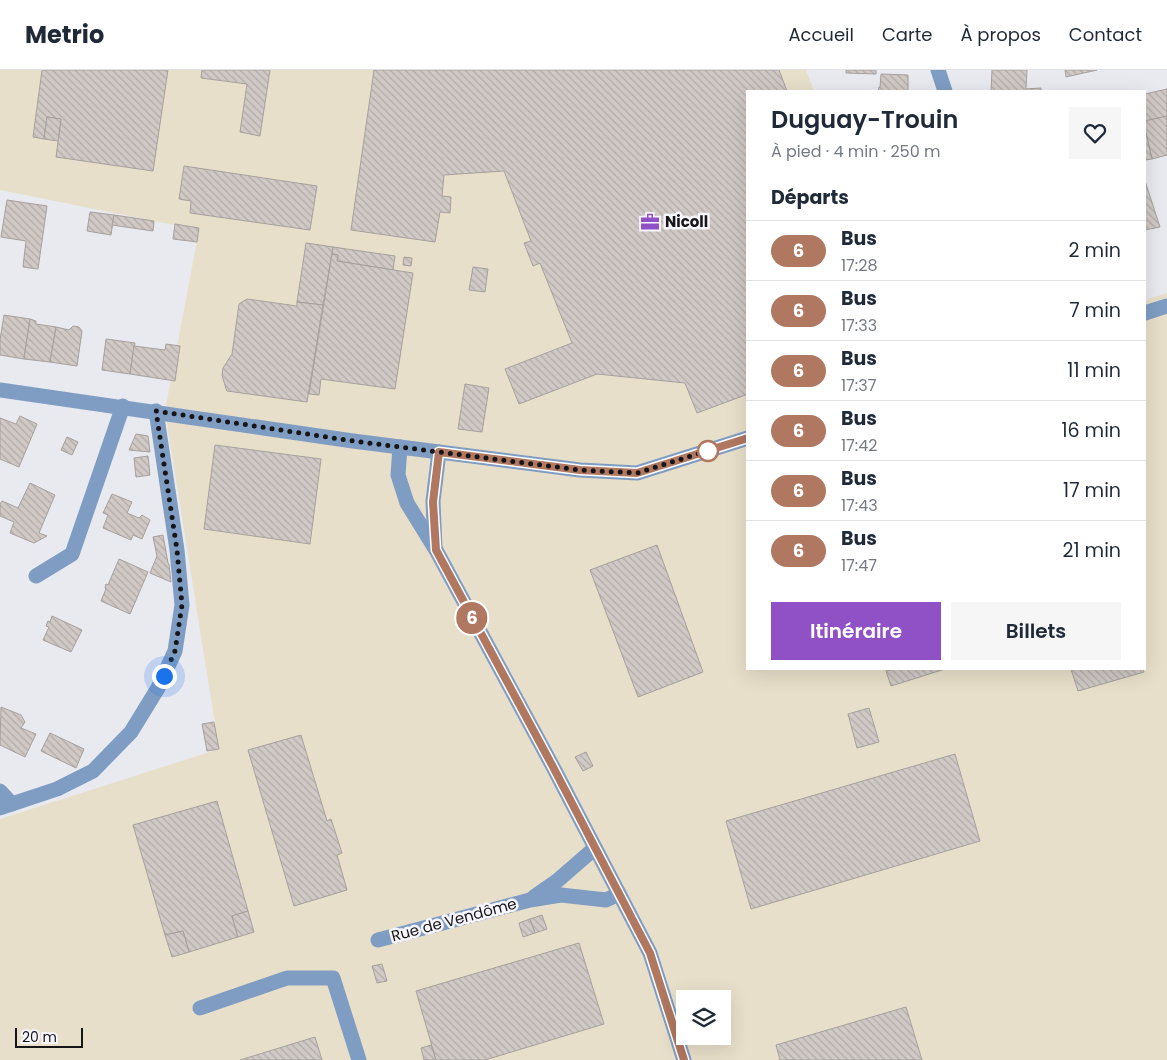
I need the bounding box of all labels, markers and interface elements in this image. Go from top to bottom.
text: Metrio [25,18,104,51]
text: Accueil [788,22,854,47]
text: Carte [882,22,932,47]
text: À propos [960,22,1041,47]
text: Contact [1069,22,1142,47]
text: Duguay-Trouin [771,103,958,136]
button: heart [1069,107,1121,159]
text: À pied · 4 min · 250 m [771,140,940,163]
text: Départs [771,184,849,211]
office icon: Nicoll [639,211,661,233]
place label: Nicoll [665,211,708,232]
text: Bus [841,225,877,252]
text: 2 min [1069,237,1121,264]
text: 6 [793,238,804,263]
text: 17:28 [841,254,878,277]
text: Bus [841,285,877,312]
text: 7 min [1069,297,1121,324]
text: 6 [793,298,804,323]
text: 17:33 [841,314,877,337]
text: Bus [841,345,877,372]
text: 11 min [1067,357,1121,384]
text: 6 [793,358,804,383]
text: 17:37 [841,374,876,397]
text: Bus [841,405,877,432]
text: 16 min [1061,417,1121,444]
text: 6 [793,418,804,443]
text: 17:42 [841,434,878,457]
unlabelled marker [697,440,719,462]
text: Bus [841,465,877,492]
text: 17 min [1063,477,1121,504]
text: 6 [793,478,804,503]
text: 17:43 [841,494,878,517]
text: Bus [841,525,877,552]
text: 21 min [1063,537,1121,564]
text: 6 [793,538,804,563]
text: 17:47 [841,554,877,577]
line badge: 6 [456,602,488,634]
button: Itinéraire [771,602,941,660]
button: Billets [951,602,1121,660]
text: 6 [466,605,478,630]
your location [152,664,177,689]
street label: Rue de Vendôme [389,893,519,946]
map controls [676,990,731,1045]
button: layers [676,990,731,1045]
scale bar [15,1025,82,1048]
text: 20 m [22,1027,57,1047]

